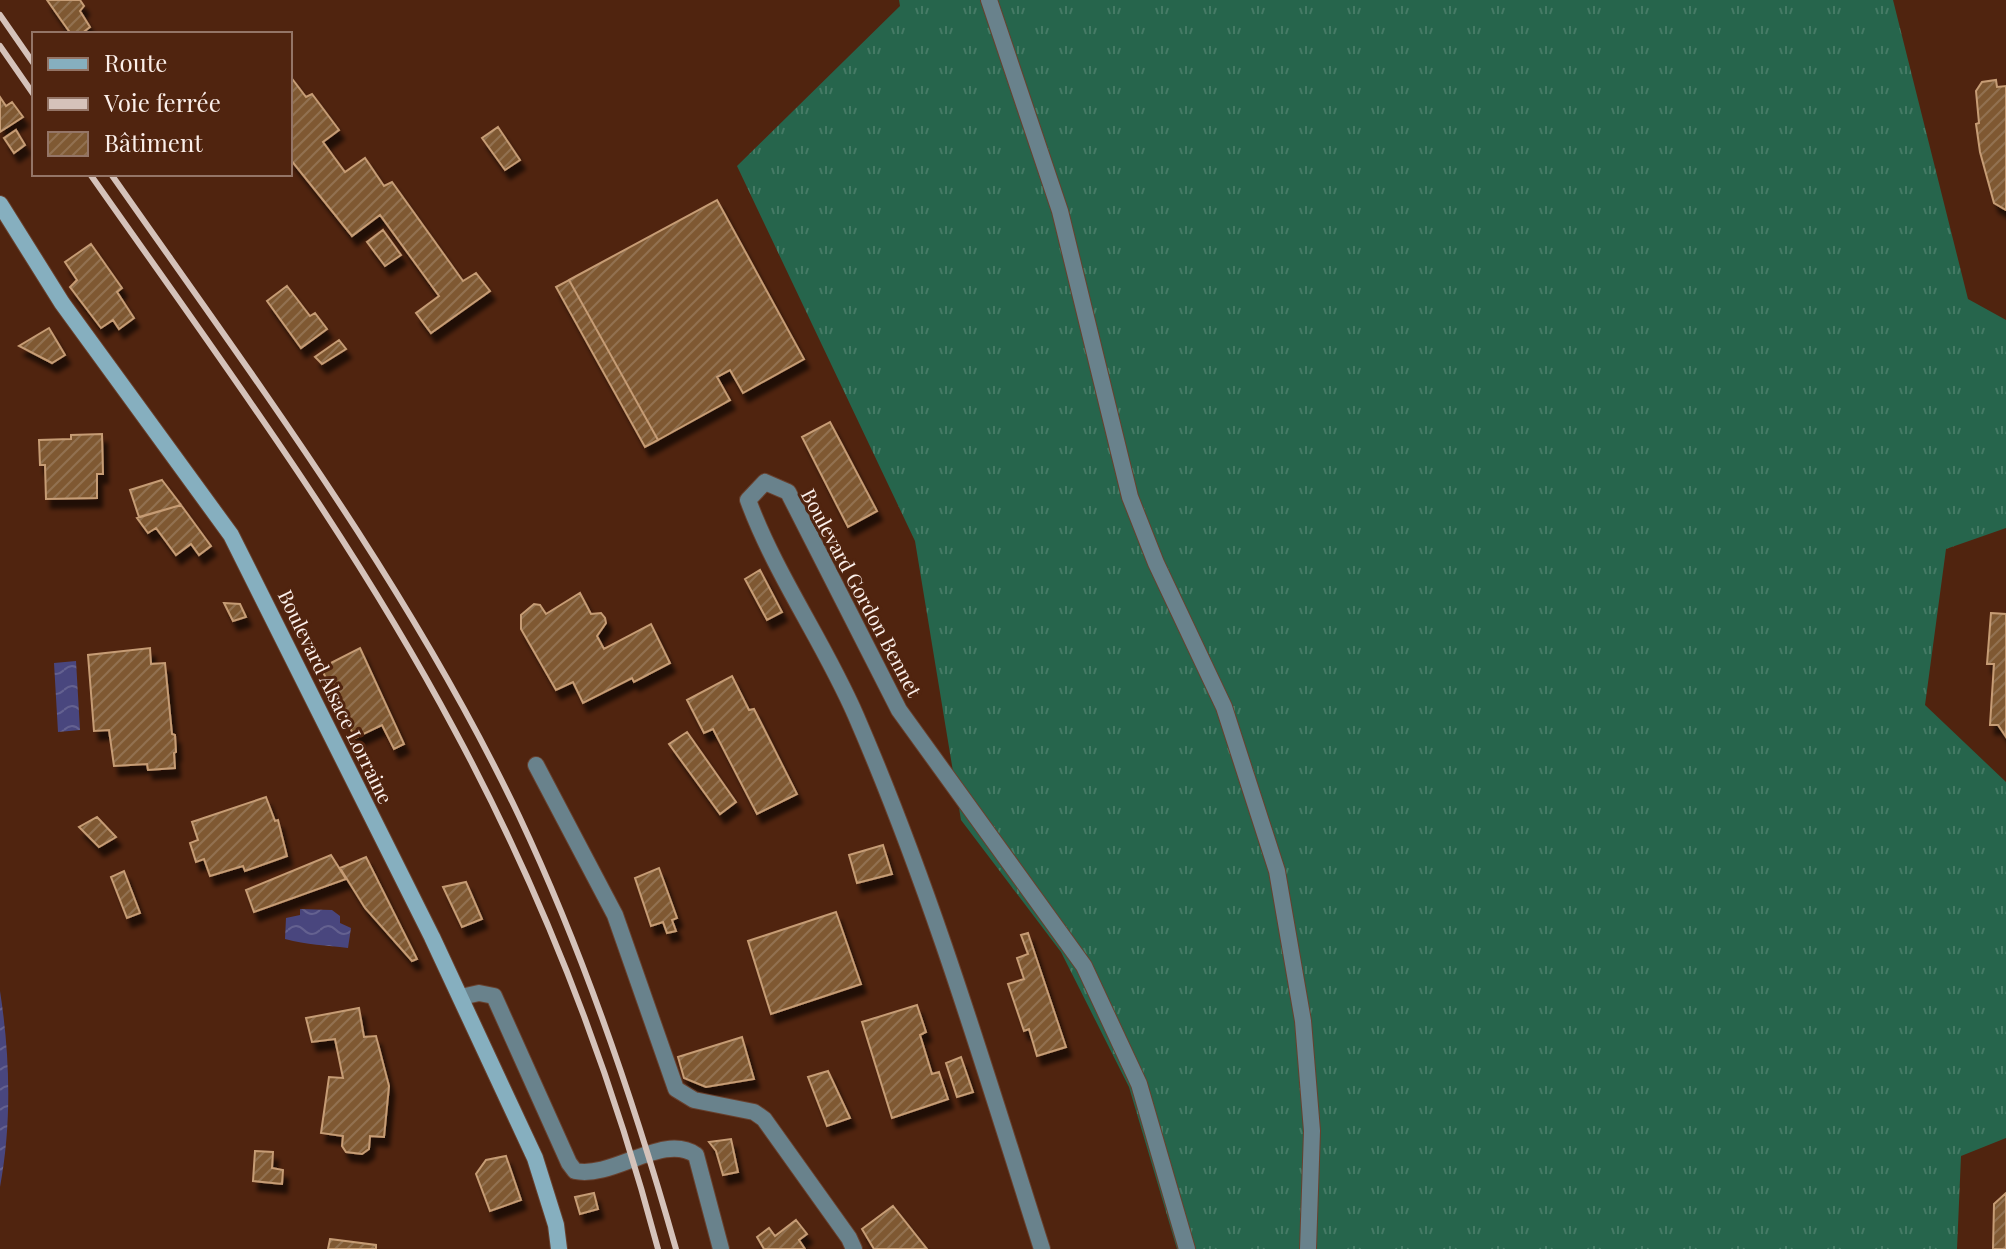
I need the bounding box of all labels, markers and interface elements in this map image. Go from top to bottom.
legend [32,32,292,176]
text: Route [104,46,167,78]
text: Voie ferrée [103,86,221,118]
text: Bâtiment [104,126,203,158]
street label: Boulevard Gordon Bennet [796,484,929,702]
street label: Boulevard Alsace Lorraine [273,585,400,808]

